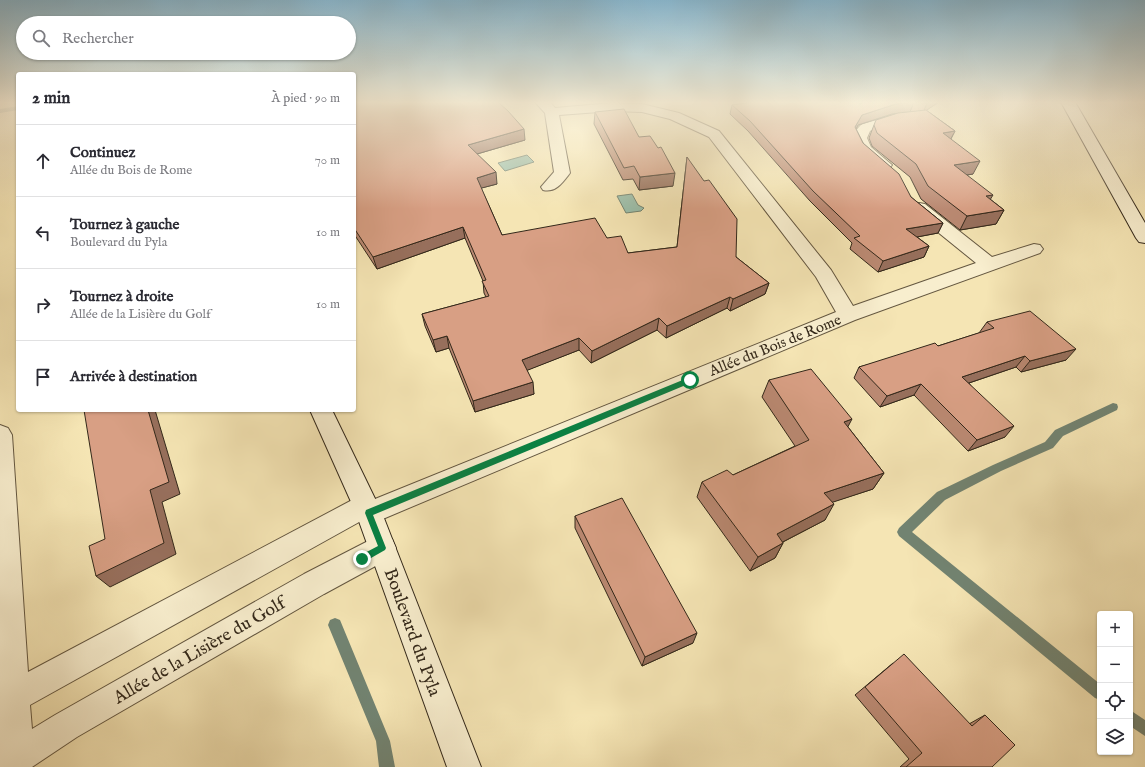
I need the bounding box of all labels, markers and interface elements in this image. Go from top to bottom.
search box [16,16,356,60]
icon: search [30,27,52,49]
text: Rechercher [62,29,134,48]
text: 2 min [32,88,70,109]
text: À pied · 90 m [272,90,340,107]
text: Continuez [70,143,135,162]
icon: ahead [32,150,54,172]
text: 70 m [315,152,340,169]
text: Allée du Bois de Rome [70,162,192,179]
text: Tournez à gauche [70,215,179,234]
icon: left [32,222,54,244]
text: 10 m [316,224,340,241]
text: Boulevard du Pyla [70,234,167,251]
text: Tournez à droite [70,287,173,306]
icon: right [32,294,54,316]
text: 10 m [316,296,340,313]
text: Allée de la Lisière du Golf [70,306,211,323]
street label: Allée du Bois de Rome [705,310,844,381]
icon: arrive [32,366,54,388]
text: Arrivée à destination [70,367,197,386]
route start [681,371,699,389]
route end [353,550,371,568]
street label: Boulevard du Pyla [378,565,446,700]
street label: Allée de la Lisière du Golf [109,591,293,710]
map controls [1097,611,1133,755]
button: + [1097,611,1133,647]
button: − [1097,647,1133,683]
button: locate [1097,683,1133,719]
button: layers [1097,719,1133,755]

